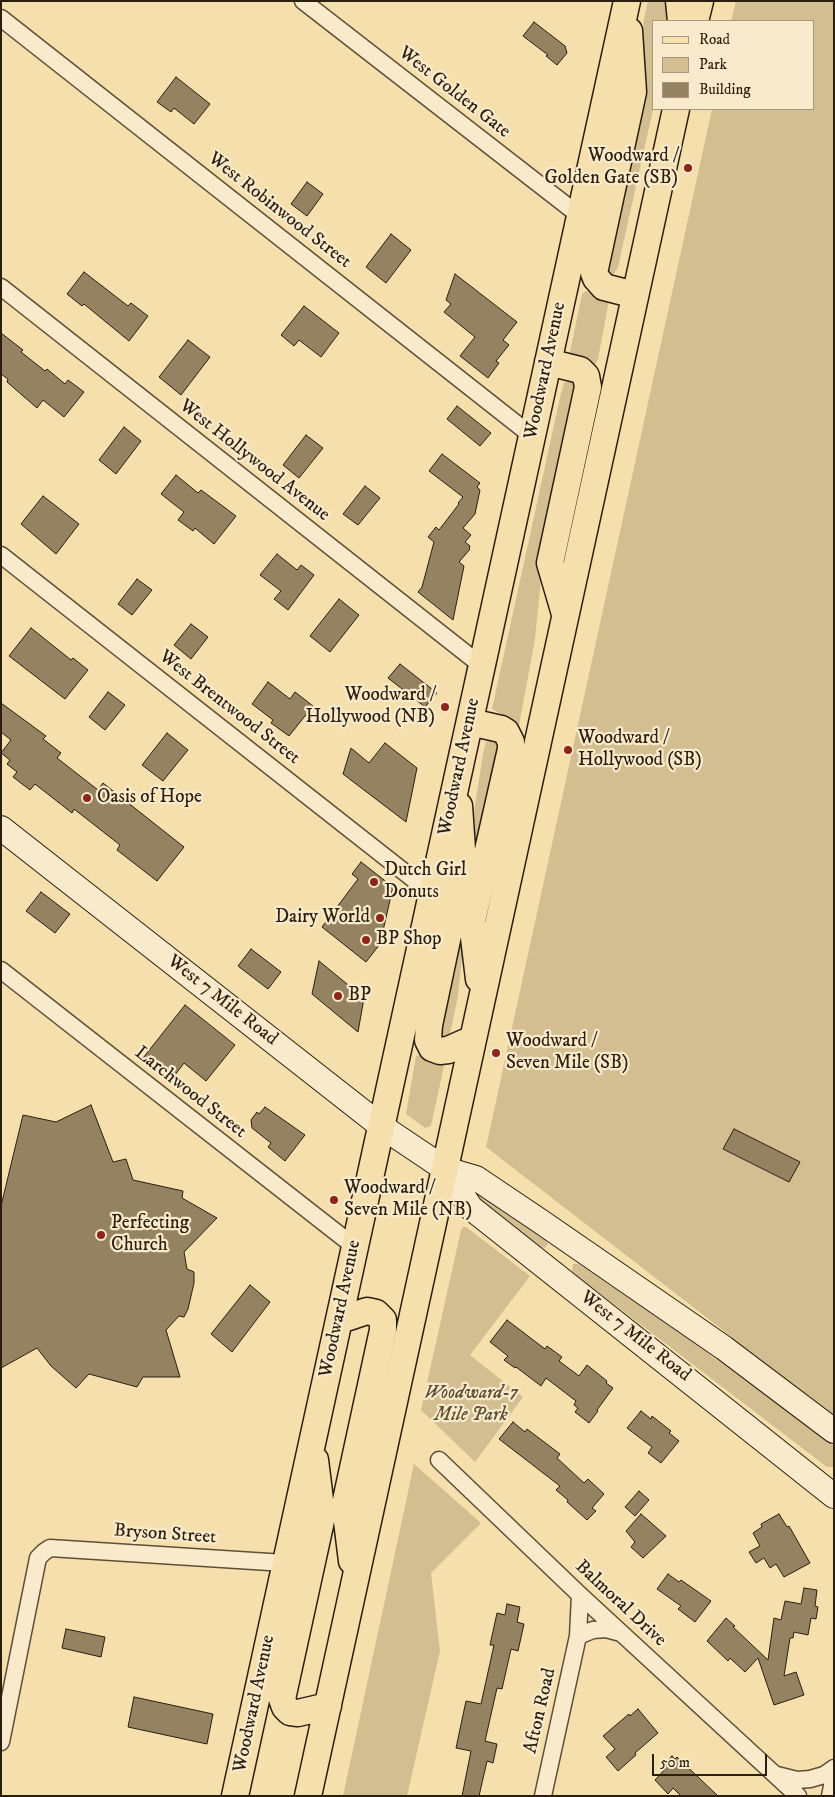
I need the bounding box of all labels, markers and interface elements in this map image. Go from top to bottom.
legend [652,20,815,110]
text: Road [699,30,730,49]
street label: West Golden Gate [394,42,514,144]
text: Park [699,55,727,74]
text: Building [699,80,751,99]
place label: Woodward / Golden Gate (SB) [544,146,678,190]
street label: West Robinwood Street [203,148,355,274]
marker: Woodward / Golden Gate (SB) [682,162,694,174]
street label: Woodward Avenue [520,300,572,442]
street label: West Hollywood Avenue [174,395,334,527]
street label: West Brentwood Street [154,646,304,770]
place label: Woodward / Hollywood (NB) [305,685,435,729]
street label: Woodward Avenue [434,696,486,838]
marker: Woodward / Hollywood (NB) [439,701,451,713]
place label: Woodward / Hollywood (SB) [578,728,702,772]
marker: Woodward / Hollywood (SB) [562,744,574,756]
place label: Oasis of Hope [97,787,202,809]
marker: Oasis of Hope [81,792,93,804]
place label: Dutch Girl Donuts [384,860,466,904]
marker: Dutch Girl Donuts [368,876,380,888]
place label: Dairy World [275,907,370,929]
marker: Dairy World [374,912,386,924]
place label: BP Shop [376,929,442,951]
marker: BP Shop [360,934,372,946]
street label: West 7 Mile Road [162,951,282,1051]
place label: BP [348,985,371,1007]
marker: BP [332,990,344,1002]
place label: Woodward / Seven Mile (SB) [506,1031,628,1075]
street label: Larchwood Street [129,1042,251,1144]
marker: Woodward / Seven Mile (SB) [490,1047,502,1059]
place label: Woodward / Seven Mile (NB) [344,1178,472,1222]
marker: Woodward / Seven Mile (NB) [328,1194,340,1206]
place label: Perfecting Church [111,1213,189,1257]
marker: Perfecting Church [95,1229,107,1241]
street label: Woodward Avenue [315,1238,367,1380]
street label: West 7 Mile Road [575,1287,695,1387]
park label: Woodward-7 Mile Park [424,1383,518,1427]
street label: Bryson Street [113,1520,217,1550]
street label: Balmoral Drive [570,1556,670,1652]
street label: Woodward Avenue [229,1633,281,1775]
street label: Afton Road [520,1666,562,1756]
scale bar [655,1744,770,1776]
text: 50 m [660,1753,690,1772]

